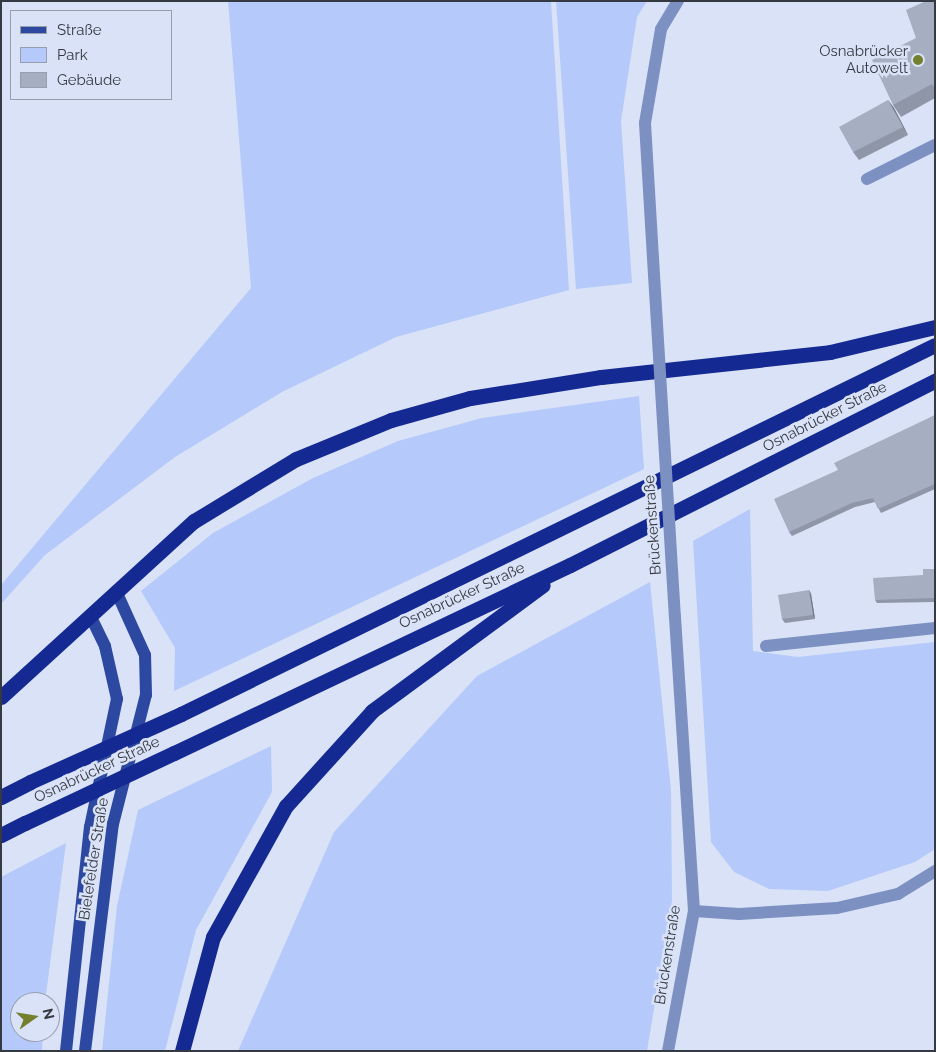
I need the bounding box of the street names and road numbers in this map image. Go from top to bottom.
street label: Osnabrücker Straße [760,378,890,456]
street label: Brückenstraße [641,474,665,576]
street label: Osnabrücker Straße [396,559,528,633]
street label: Osnabrücker Straße [31,733,163,807]
street label: Bielefelder Straße [75,796,113,922]
street label: Brückenstraße [651,904,685,1006]

